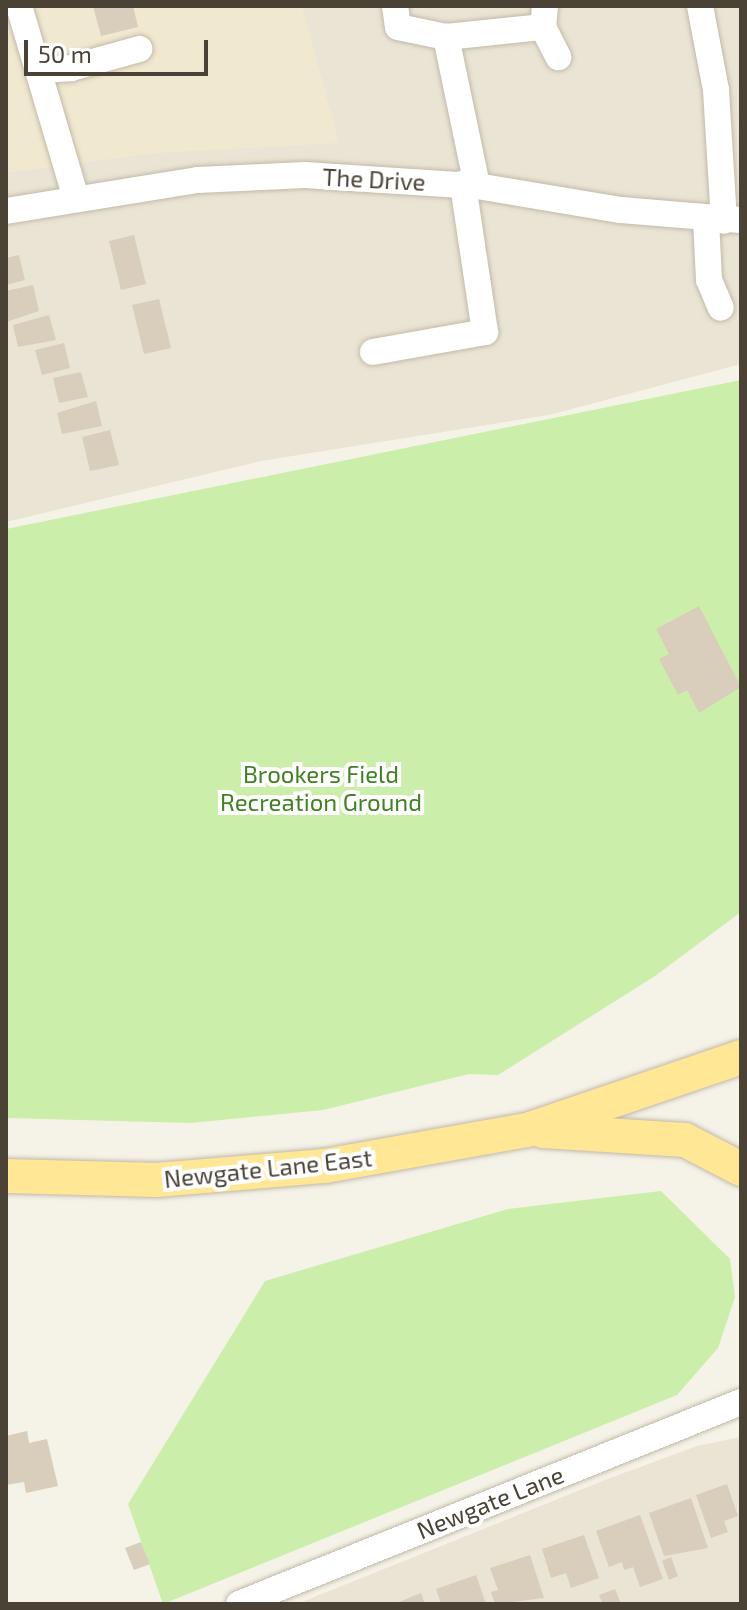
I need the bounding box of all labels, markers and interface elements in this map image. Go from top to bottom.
scale bar [28,24,212,74]
text: 50 m [38,39,92,68]
street label: The Drive [322,162,426,196]
park label: Brookers Field Recreation Ground [220,760,422,816]
street label: Newgate Lane East [163,1143,373,1193]
street label: Newgate Lane [412,1459,568,1545]

